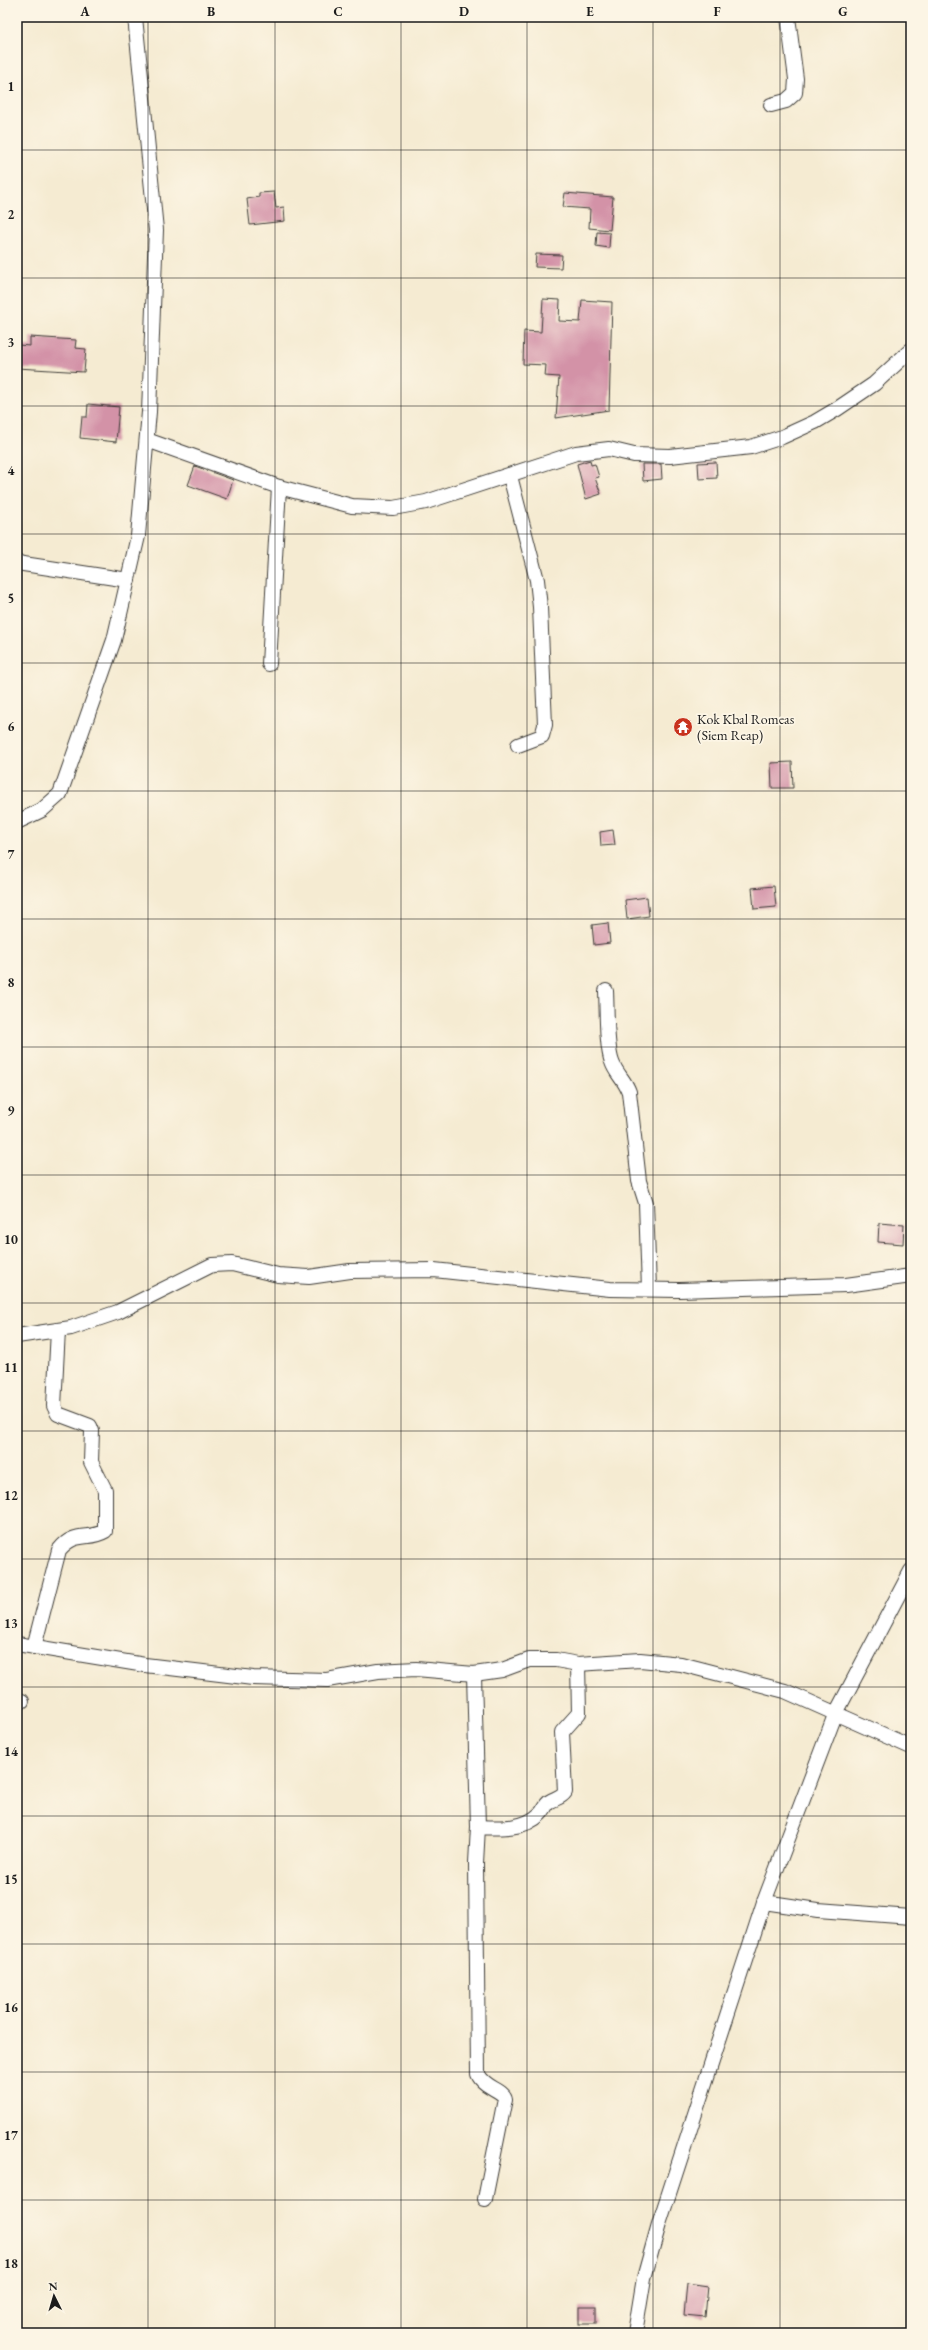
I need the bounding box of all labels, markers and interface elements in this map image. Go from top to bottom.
text: A [79,3,90,20]
text: B [207,3,215,20]
text: C [333,3,343,20]
text: D [459,3,469,20]
text: E [586,3,594,20]
text: F [713,3,721,20]
text: G [838,3,848,20]
text: 1 [8,78,15,95]
text: 2 [8,206,15,223]
text: 3 [8,334,15,351]
text: 4 [8,462,15,479]
text: 5 [8,590,14,607]
place label: Kok Kbal Romeas (Siem Reap) [697,710,795,744]
temple icon: Kok Kbal Romeas (Siem Reap) [672,716,694,738]
text: 6 [8,718,15,735]
text: 7 [8,846,15,863]
text: 8 [8,974,15,991]
text: 9 [8,1102,15,1119]
text: 10 [4,1231,18,1248]
text: 11 [4,1359,18,1376]
text: 12 [4,1487,18,1504]
text: 13 [4,1615,18,1632]
text: 14 [4,1743,18,1760]
text: 15 [4,1871,18,1888]
text: 16 [4,1999,18,2016]
text: 17 [4,2127,18,2144]
text: 18 [4,2255,18,2272]
north arrow [34,2276,74,2316]
text: N [48,2279,58,2293]

